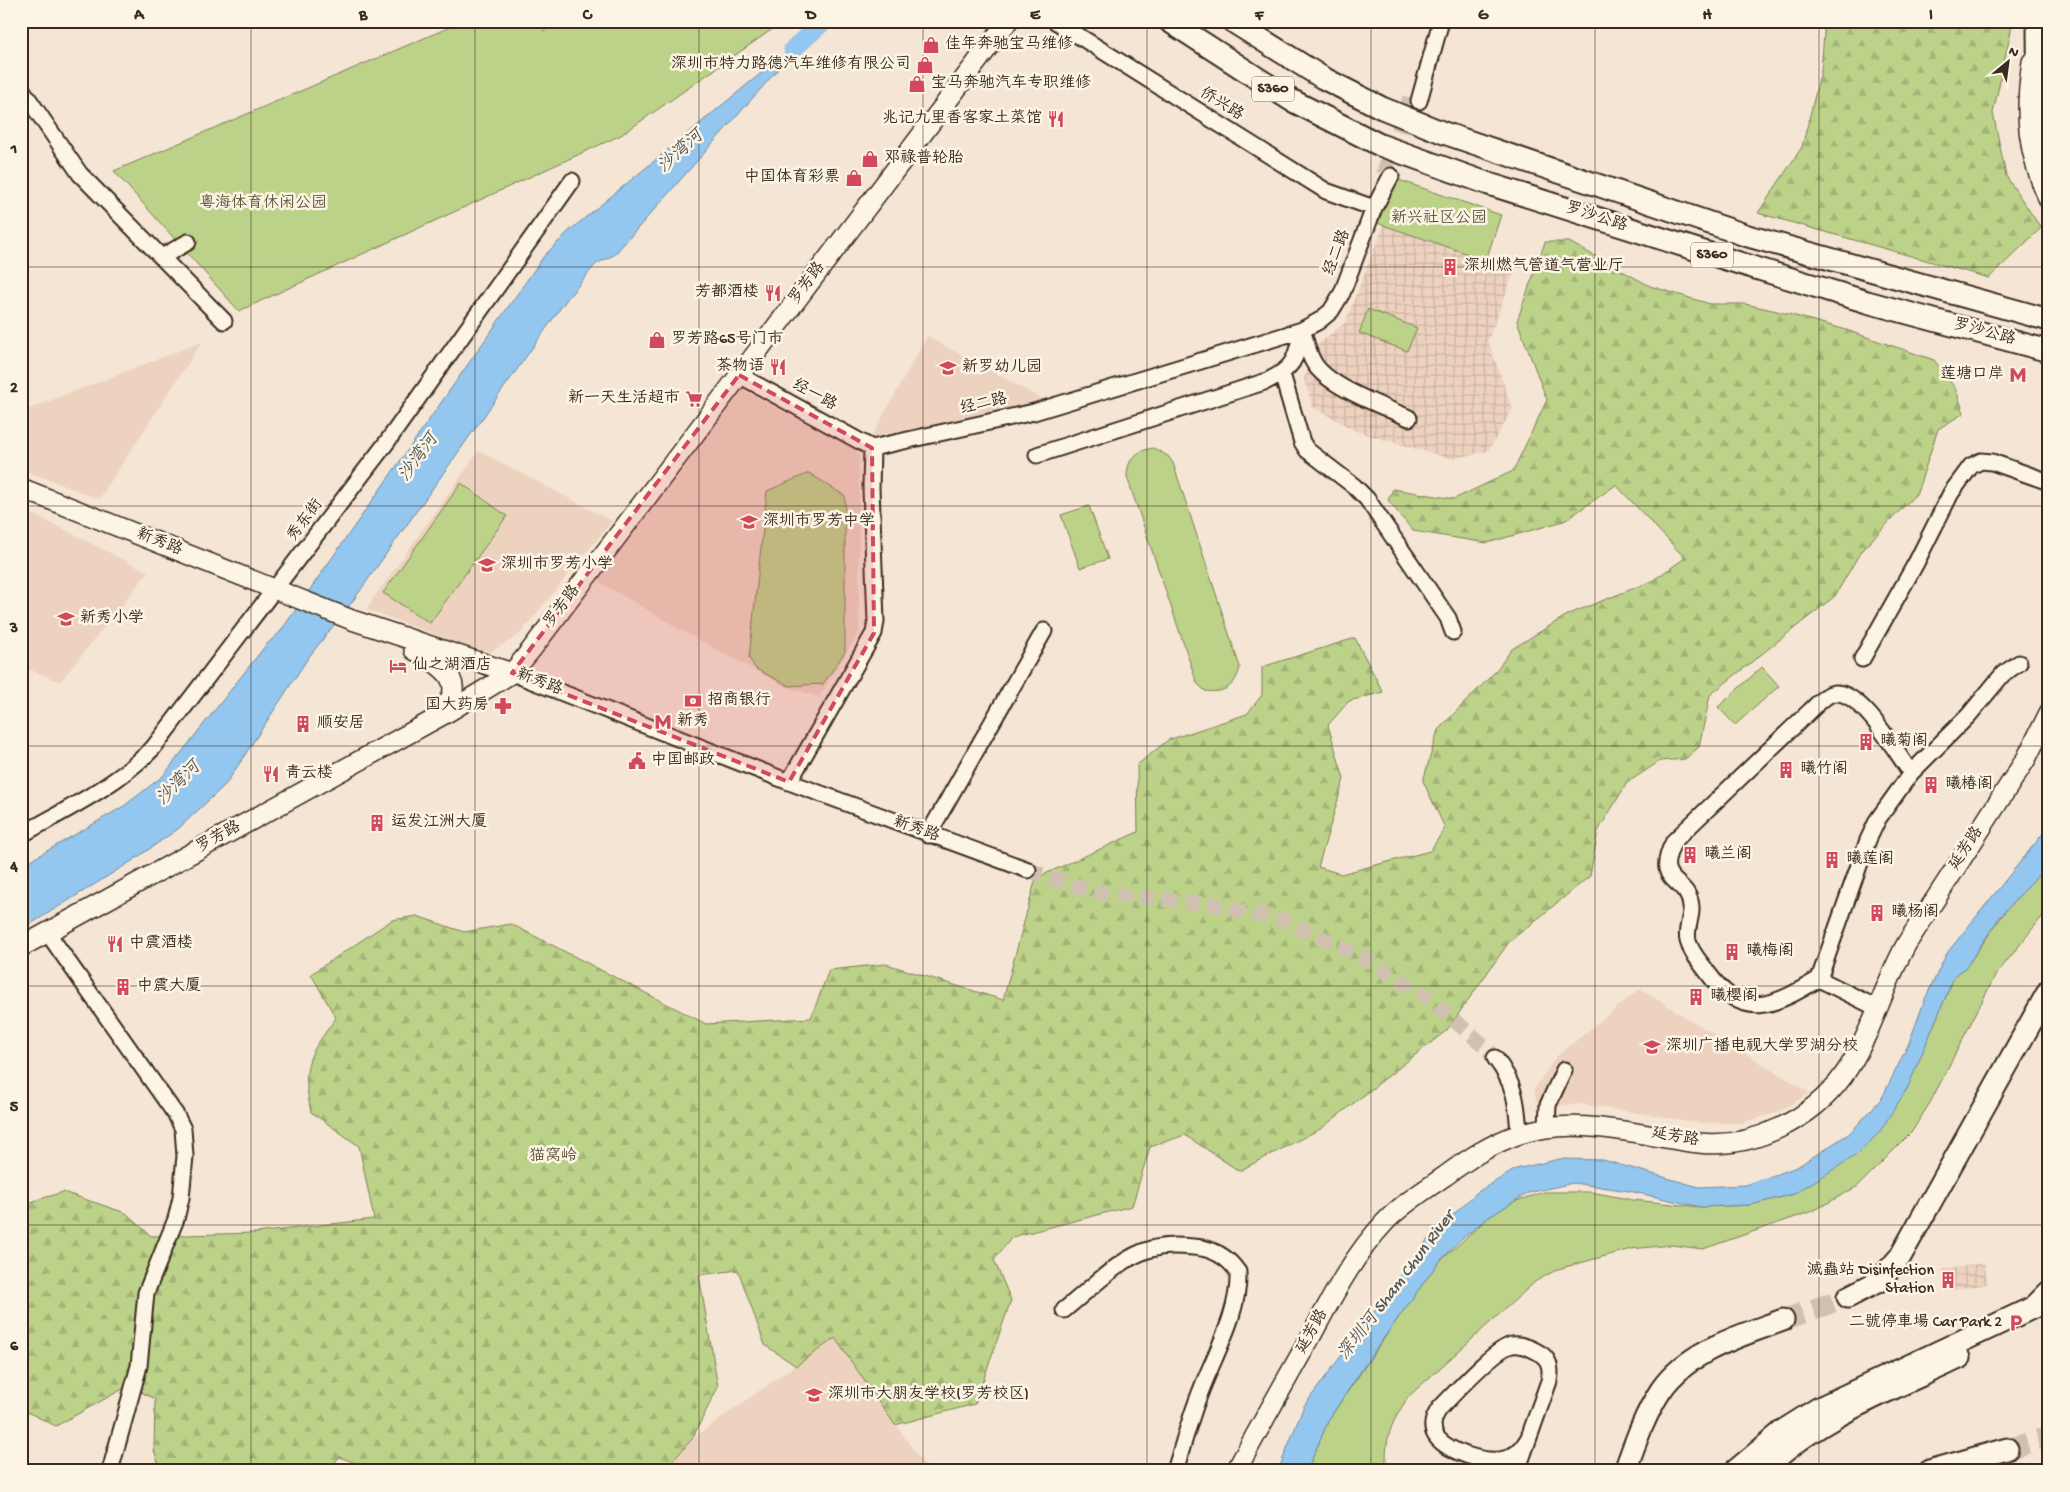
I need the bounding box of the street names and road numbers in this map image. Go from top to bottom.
road number: S360 [1252,76,1294,102]
street label: 侨兴路 [1196,83,1247,126]
street label: 罗沙公路 [1563,197,1630,237]
street label: 经二路 [1319,226,1355,279]
road number: S360 [1691,242,1733,268]
street label: 罗芳路 [784,258,830,309]
street label: 罗沙公路 [1951,314,2018,350]
street label: 经一路 [788,374,841,416]
street label: 经二路 [958,388,1010,420]
street label: 秀东街 [283,496,328,546]
street label: 新秀路 [133,523,186,561]
street label: 罗芳路 [539,581,585,632]
street label: 新秀路 [513,664,566,700]
street label: 新秀路 [890,811,942,847]
street label: 罗芳路 [192,816,245,858]
street label: 延芳路 [1944,823,1988,874]
street label: 延芳路 [1650,1123,1701,1152]
street label: 延芳路 [1291,1305,1333,1358]

